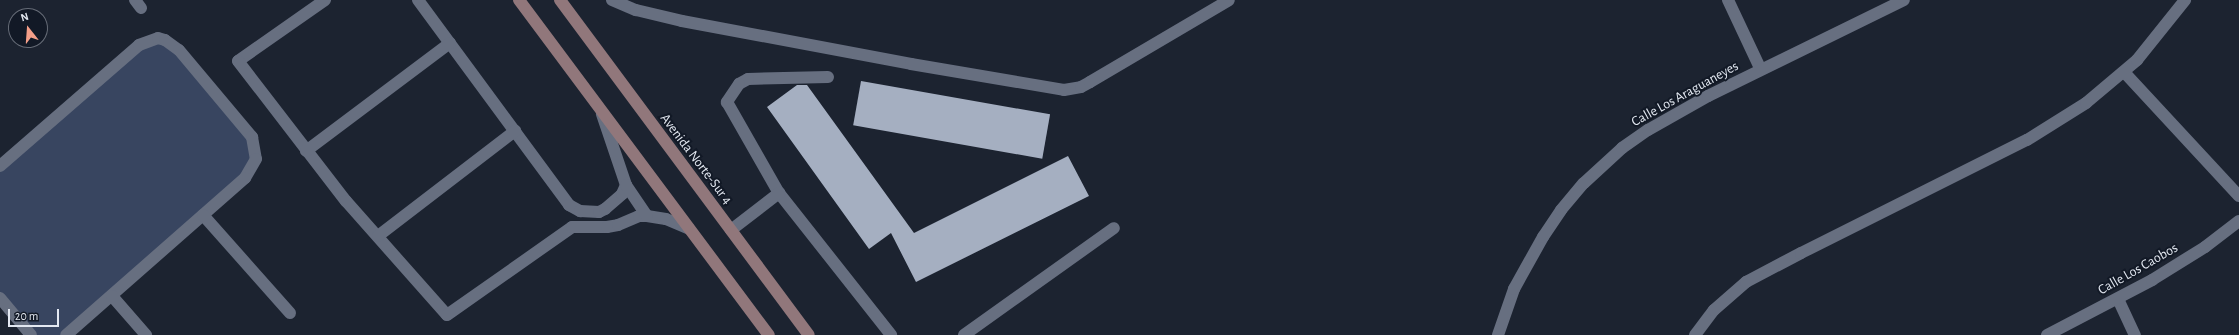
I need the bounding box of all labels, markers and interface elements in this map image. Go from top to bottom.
north arrow [8,8,48,48]
text: N [19,11,30,23]
street label: Calle Los Araguaneyes [1629,58,1741,130]
street label: Avenida Norte-Sur 4 [656,110,736,208]
street label: Calle Los Caobos [2095,239,2181,299]
scale bar [10,301,61,327]
text: 20 m [15,310,38,322]

